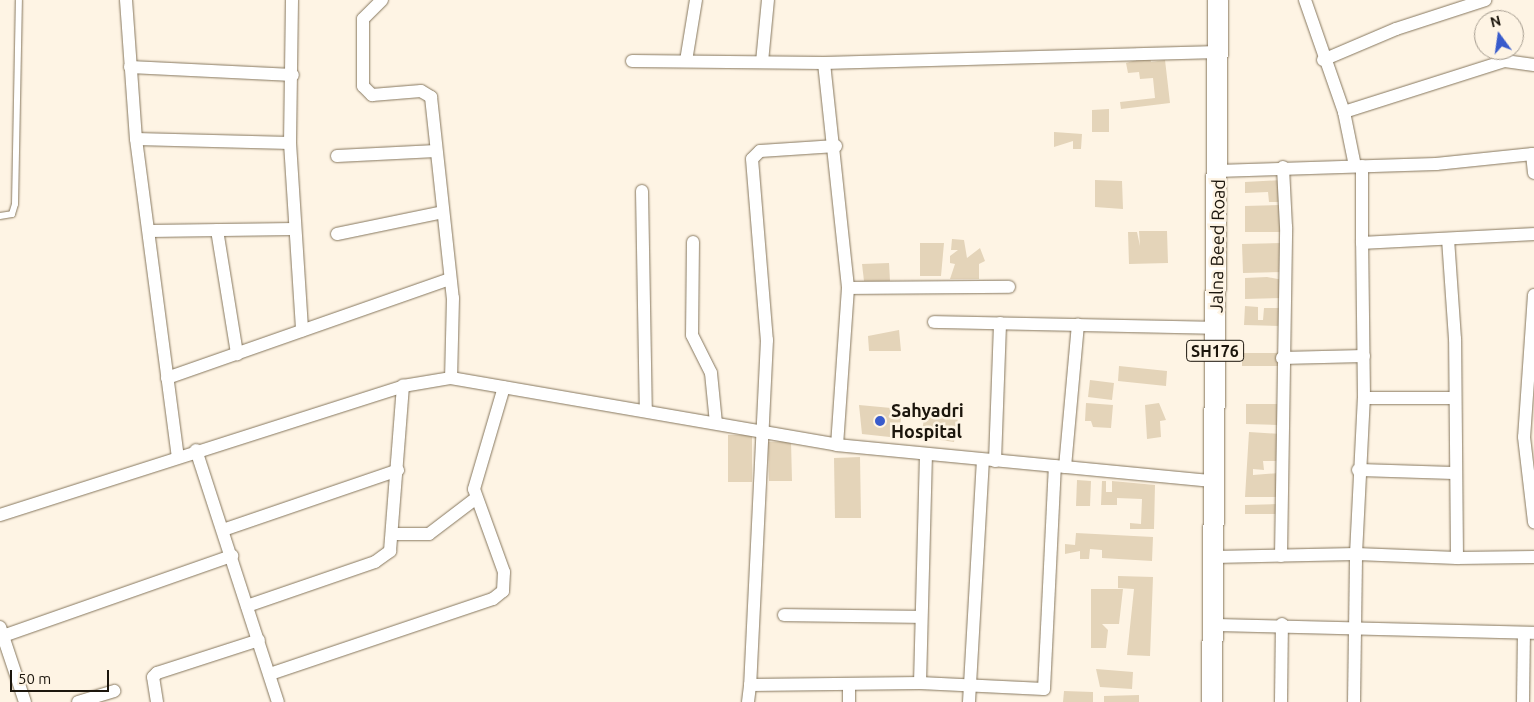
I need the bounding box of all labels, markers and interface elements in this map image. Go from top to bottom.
north arrow [1474,10,1524,60]
text: N [1489,12,1503,30]
street label: Jalna Beed Road [1205,179,1229,313]
road number: SH176 [1185,338,1245,364]
place label: Sahyadri Hospital [891,400,964,442]
marker: Sahyadri Hospital [873,414,887,428]
scale bar [12,660,111,692]
text: 50 m [18,670,51,687]

